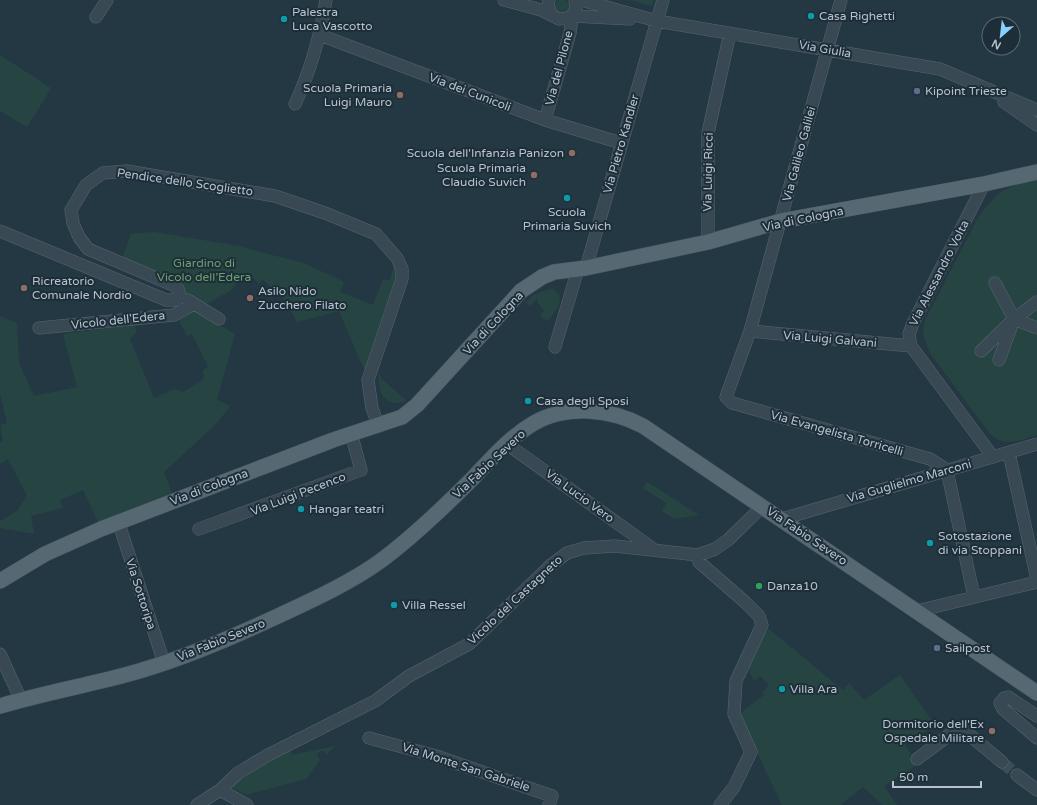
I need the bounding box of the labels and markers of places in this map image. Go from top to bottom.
place label: Palestra Luca Vascotto [292,5,373,33]
place label: Casa Righetti [819,9,895,23]
marker: Casa Righetti [806,11,816,21]
marker: Palestra Luca Vascotto [279,14,289,24]
place label: Scuola Primaria Luigi Mauro [303,81,392,109]
place label: Kipoint Trieste [925,84,1007,98]
marker: Kipoint Trieste [912,86,922,96]
marker: Scuola Primaria Luigi Mauro [395,90,405,100]
place label: Scuola dell'Infanzia Panizon [407,146,564,160]
marker: Scuola dell'Infanzia Panizon [567,148,577,158]
place label: Scuola Primaria Claudio Suvich [437,161,526,189]
marker: Scuola Primaria Claudio Suvich [529,170,539,180]
marker: Scuola Primaria Suvich [562,193,572,203]
place label: Scuola Primaria Suvich [523,205,611,233]
place label: Ricreatorio Comunale Nordio [32,274,132,302]
marker: Ricreatorio Comunale Nordio [19,283,29,293]
place label: Asilo Nido Zucchero Filato [258,284,346,312]
marker: Asilo Nido Zucchero Filato [245,293,255,303]
place label: Casa degli Sposi [536,394,629,408]
marker: Casa degli Sposi [523,396,533,406]
place label: Hangar teatri [309,502,384,516]
marker: Hangar teatri [296,504,306,514]
place label: Sotostazione di via Stoppani [938,529,1022,557]
marker: Sotostazione di via Stoppani [925,538,935,548]
place label: Danza10 [767,579,818,593]
marker: Danza10 [754,581,764,591]
place label: Villa Ressel [402,598,466,612]
marker: Villa Ressel [389,600,399,610]
place label: Sailpost [945,641,991,655]
marker: Sailpost [932,643,942,653]
place label: Villa Ara [790,682,837,696]
marker: Villa Ara [777,684,787,694]
place label: Dormitorio dell'Ex Ospedale Militare [882,717,984,745]
marker: Dormitorio dell'Ex Ospedale Militare [987,726,997,736]

